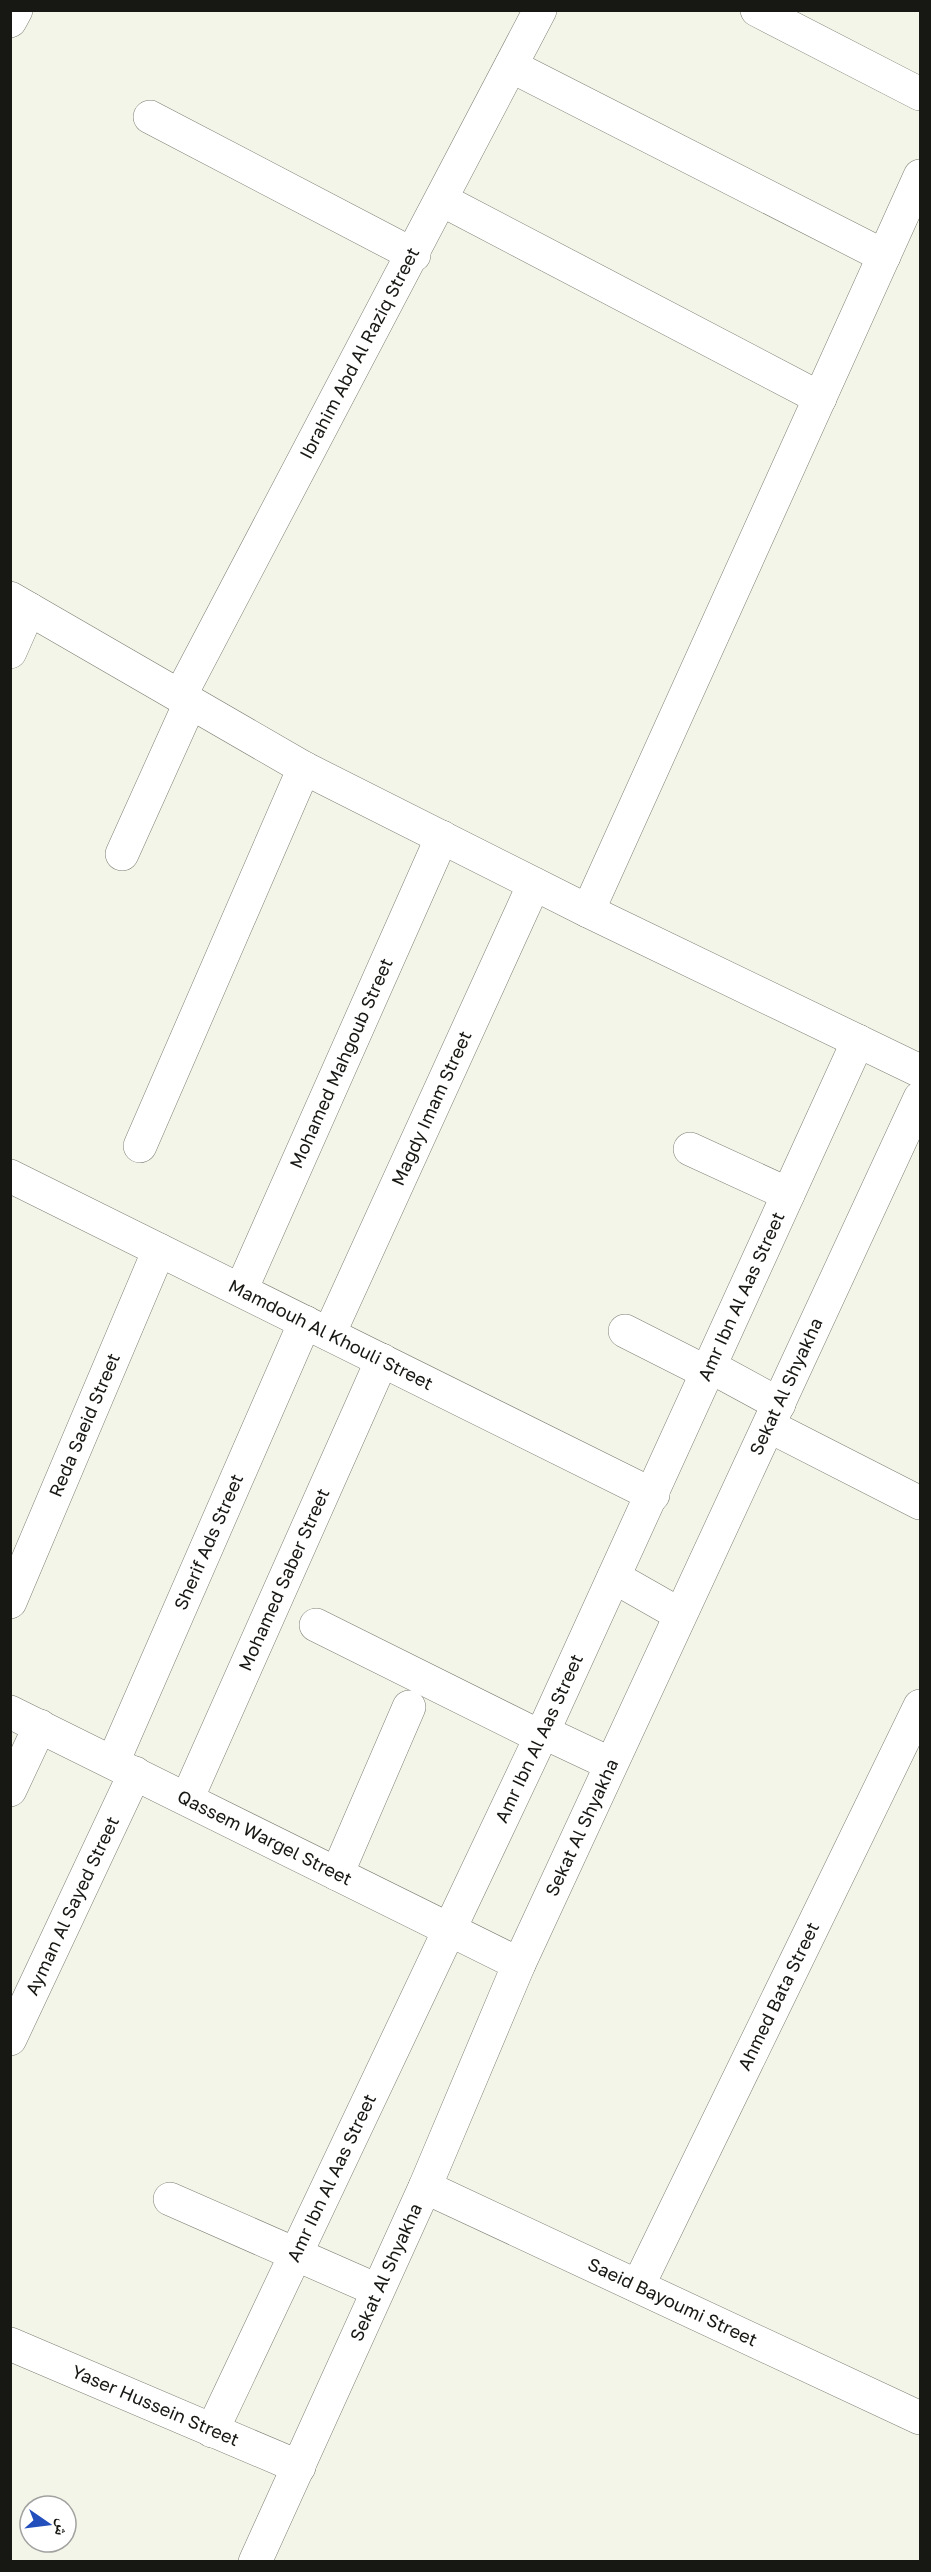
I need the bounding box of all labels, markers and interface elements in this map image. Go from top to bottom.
street label: Ibrahim Abd Al Raziq Street [294,243,424,462]
street label: Mohamed Mahgoub Street [284,954,397,1172]
street label: Magdy Imam Street [386,1027,476,1189]
street label: Amr Ibn Al Aas Street [693,1208,789,1384]
street label: Mamdouh Al Khouli Street [225,1274,437,1394]
street label: Sekat Al Shyakha [744,1314,827,1458]
street label: Reda Saeid Street [44,1350,124,1500]
street label: Sherif Ads Street [169,1470,247,1613]
street label: Mohamed Saber Street [233,1484,334,1674]
street label: Amr Ibn Al Aas Street [490,1650,587,1826]
street label: Sekat Al Shyakha [540,1755,623,1899]
street label: Qassem Wargel Street [174,1785,356,1890]
street label: Ayman Al Sayed Street [20,1813,123,1999]
street label: Ahmed Bata Street [733,1918,823,2074]
street label: Amr Ibn Al Aas Street [282,2090,380,2265]
street label: Sekat Al Shyakha [345,2200,426,2344]
street label: Saeid Bayoumi Street [585,2253,761,2351]
street label: Yaser Hussein Street [69,2360,243,2450]
north arrow [18,2494,78,2554]
text: ش [51,2517,74,2538]

